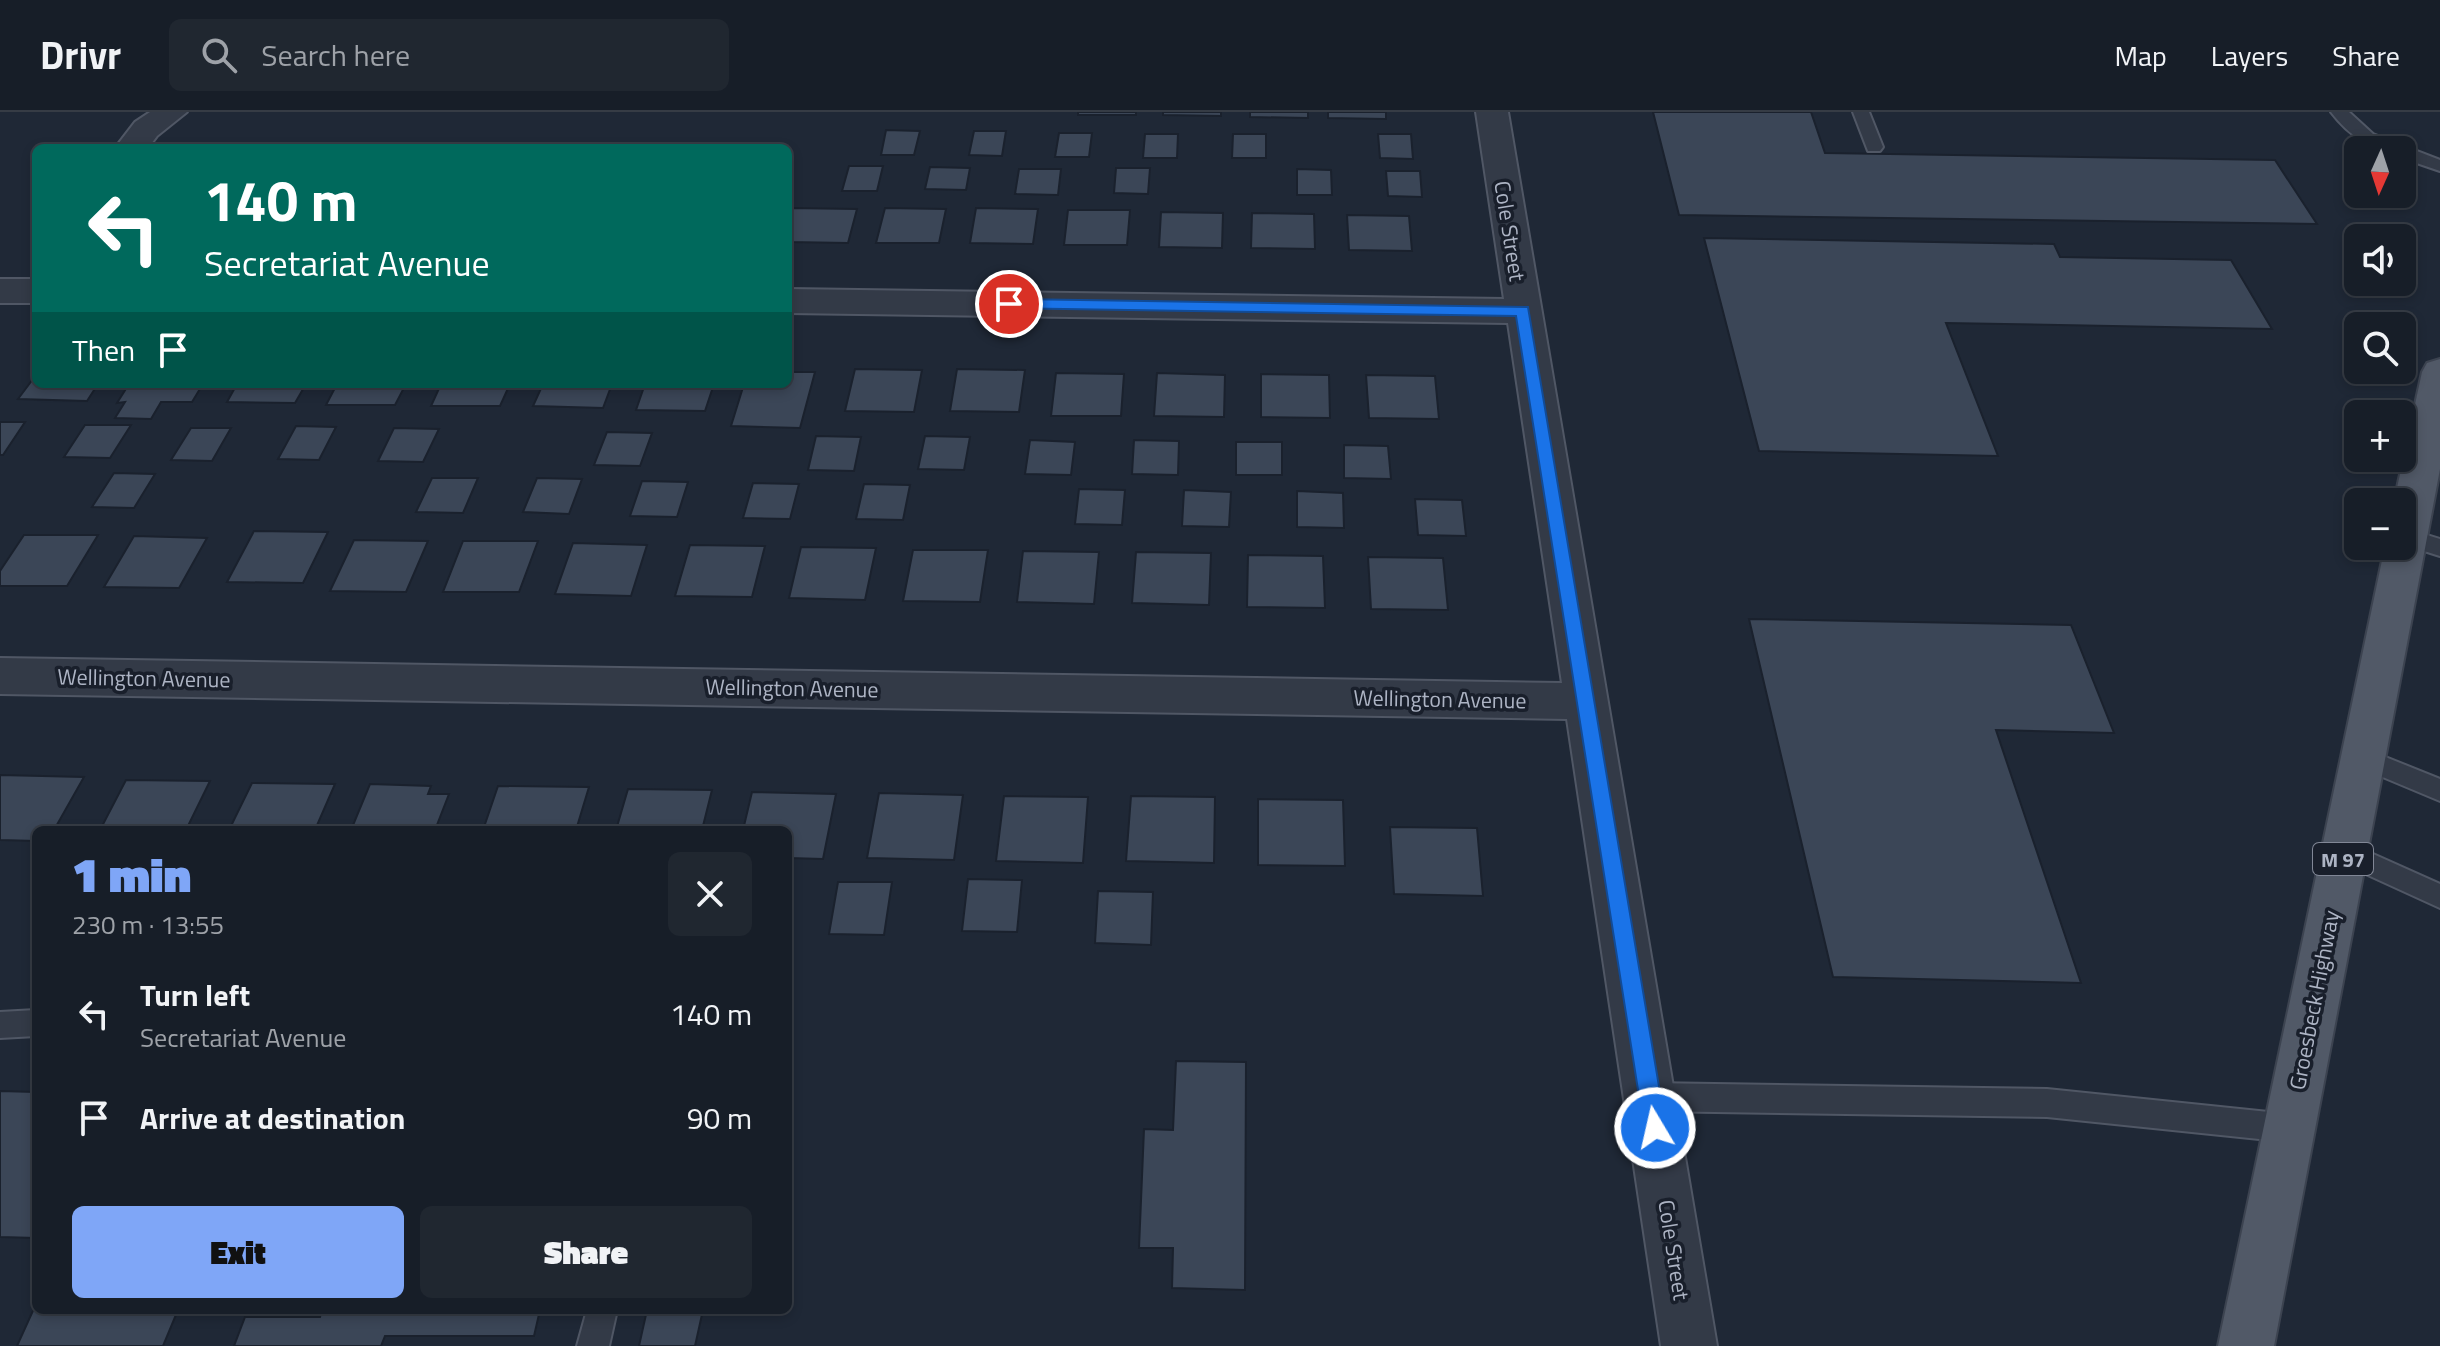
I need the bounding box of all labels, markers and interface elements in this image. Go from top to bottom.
search box [169,19,729,91]
text: Drivr [40,26,121,84]
text: Search here [261,32,410,78]
icon: search [197,33,241,77]
text: Map [2114,34,2167,77]
text: Layers [2211,34,2288,77]
text: Share [2332,34,2400,77]
north arrow [2344,136,2416,208]
map controls [2344,136,2416,560]
text: 140 m [204,158,357,243]
icon: left [72,176,176,280]
street label: Cole Street [1485,178,1535,284]
button: sound [2344,224,2416,296]
text: Secretariat Avenue [204,235,490,290]
pin [975,270,1043,338]
icon: arrive [987,282,1031,326]
button: search [2344,312,2416,384]
text: Then [72,327,135,373]
icon: arrive [151,328,195,372]
button: + [2344,400,2416,472]
button: − [2344,488,2416,560]
street label: Wellington Avenue [57,659,231,697]
street label: Wellington Avenue [705,669,879,707]
street label: Wellington Avenue [1353,680,1527,718]
text: 1 min [72,838,191,911]
road number: M 97 [2313,843,2373,875]
button: close [668,852,752,936]
text: 230 m · 13:55 [72,905,224,944]
street label: Groesbeck Highway [2280,907,2348,1093]
text: Turn left [140,972,250,1018]
text: 140 m [670,991,752,1037]
icon: left [72,992,116,1036]
text: Secretariat Avenue [140,1018,346,1057]
position arrow [1613,1086,1697,1170]
text: Arrive at destination [140,1095,405,1141]
text: 90 m [687,1095,752,1141]
icon: arrive [72,1096,116,1140]
street label: Cole Street [1649,1197,1699,1303]
button: Exit [72,1206,404,1298]
button: Share [420,1206,752,1298]

